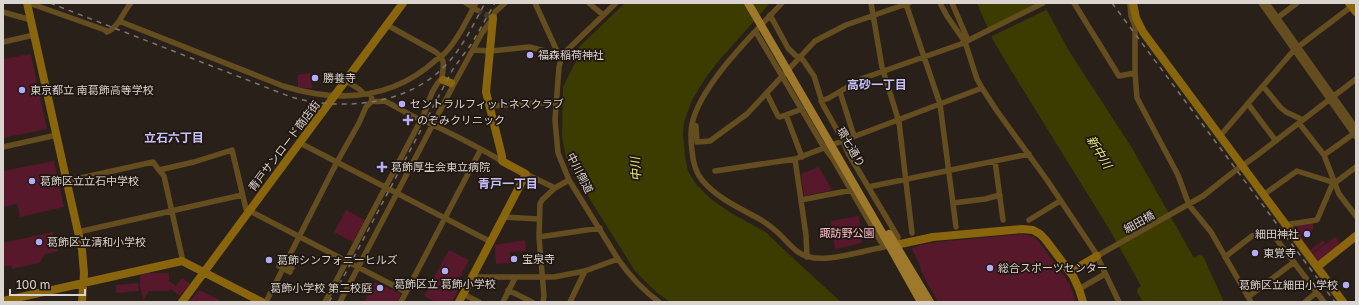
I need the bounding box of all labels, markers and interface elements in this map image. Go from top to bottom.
place label: 福森稲荷神社 [538,48,604,61]
marker: 福森稲荷神社 [525,50,535,60]
place label: 勝養寺 [323,71,356,84]
marker: 勝養寺 [310,73,320,83]
district label: 高砂一丁目 [847,77,907,92]
place label: 東京都立 南葛飾高等学校 [30,83,154,96]
marker: 東京都立 南葛飾高等学校 [17,85,27,95]
place label: セントラルフィットネスクラブ [410,97,564,110]
street label: 青戸サンロード商店街 [245,98,322,194]
marker: セントラルフィットネスクラブ [397,99,407,109]
place label: のぞみクリニック [417,113,505,126]
marker: のぞみクリニック [402,114,414,126]
street label: 環七通り [835,124,868,169]
district label: 立石六丁目 [144,130,204,145]
water label: 新中川 [1084,132,1116,173]
street label: 中川側道 [565,150,596,195]
water label: 中川 [627,155,644,182]
place label: 葛飾厚生会東立病院 [391,160,490,173]
marker: 葛飾厚生会東立病院 [376,161,388,173]
place label: 葛飾区立立石中学校 [40,174,139,187]
marker: 葛飾区立立石中学校 [27,176,37,186]
district label: 青戸一丁目 [478,176,538,191]
street label: 細田橋 [1121,208,1156,235]
park label: 諏訪野公園 [820,226,875,239]
place label: 細田神社 [1255,227,1299,240]
marker: 細田神社 [1302,229,1312,239]
place label: 葛飾区立清和小学校 [47,235,146,248]
marker: 葛飾区立清和小学校 [34,237,44,247]
place label: 東覚寺 [1263,246,1296,259]
marker: 東覚寺 [1250,248,1260,258]
place label: 宝泉寺 [522,252,555,265]
place label: 葛飾シンフォニーヒルズ [277,253,398,266]
marker: 宝泉寺 [509,254,519,264]
marker: 葛飾シンフォニーヒルズ [264,255,274,265]
place label: 総合スポーツセンター [998,261,1108,274]
marker: 総合スポーツセンター [985,263,995,273]
marker: 葛飾区立 葛飾小学校 [440,266,450,276]
scale bar [10,271,85,297]
text: 100 m [16,277,50,292]
place label: 葛飾区立 葛飾小学校 [394,277,496,290]
place label: 葛飾区立細田小学校 [1239,278,1338,291]
marker: 葛飾区立細田小学校 [1341,280,1351,290]
place label: 葛飾小学校 第二校庭 [270,281,372,294]
marker: 葛飾小学校 第二校庭 [375,283,385,293]

